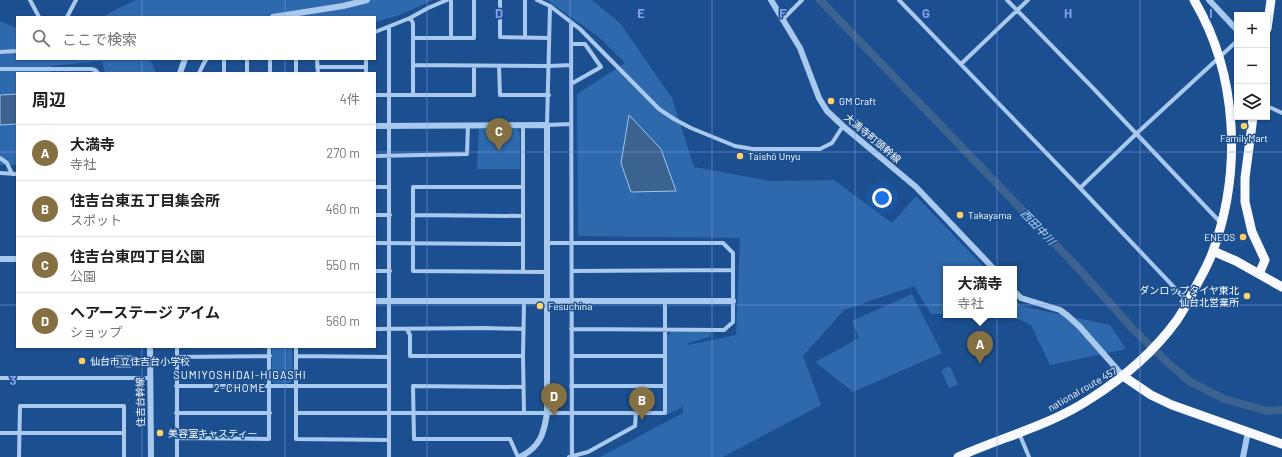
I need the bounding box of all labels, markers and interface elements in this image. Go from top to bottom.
text: D [495,5,503,21]
text: E [637,5,645,21]
text: F [779,5,787,21]
text: G [922,5,930,21]
text: H [1064,5,1072,21]
text: I [1209,5,1213,21]
map controls [1234,12,1270,120]
button: + [1234,12,1270,48]
search box [16,16,376,60]
icon: search [30,27,52,49]
text: ここで検索 [62,30,137,48]
button: − [1234,48,1270,84]
button: layers [1234,84,1270,120]
text: 周辺 [32,89,66,109]
text: 4件 [340,91,360,107]
place label: GM Craft [839,95,877,107]
marker: GM Craft [826,96,836,106]
street label: 大満寺町頭幹線 [842,111,904,165]
pin: C [486,118,512,151]
marker: FamilyMart [1239,121,1249,131]
place label: FamilyMart [1220,132,1268,144]
text: 大満寺 [70,135,115,153]
text: A [41,145,49,161]
text: 270 m [326,145,360,161]
place label: Taishō Unyu [748,150,800,162]
marker: Taishō Unyu [735,151,745,161]
text: 寺社 [70,156,96,172]
your location [872,188,892,208]
text: 住吉台東五丁目集会所 [70,191,220,209]
text: B [41,201,49,217]
text: 460 m [325,201,360,217]
water label: 西田中川 [1018,206,1059,248]
place label: Takayama [968,209,1012,221]
marker: Takayama [955,210,965,220]
text: スポット [70,212,122,228]
place label: ENEOS [1204,231,1235,243]
marker: ENEOS [1238,232,1248,242]
text: 住吉台東四丁目公園 [70,247,205,265]
text: C [41,257,49,273]
text: 550 m [326,257,360,273]
popup [943,266,1017,318]
text: 公園 [70,268,96,284]
text: 大満寺 [957,274,1003,292]
place label: ダンロップタイヤ東北 仙台北営業所 [1139,284,1239,308]
marker: ダンロップタイヤ東北 仙台北営業所 [1242,291,1252,301]
text: 寺社 [957,295,984,311]
place label: Fesuchina [548,300,592,312]
marker: Fesuchina [535,301,545,311]
text: ヘアーステージ アイム [70,303,220,321]
text: D [41,313,49,329]
text: 560 m [326,313,360,329]
text: ショップ [70,324,122,340]
pin: A [967,331,993,364]
place label: 仙台市立住吉台小学校 [90,355,190,367]
marker: 仙台市立住吉台小学校 [77,356,87,366]
street label: national route 457 [1045,364,1119,414]
district label: SUMIYOSHIDAI-HIGASHI 2-CHOME [173,368,307,394]
text: 3 [9,372,17,388]
street label: 住吉台幹線 [134,377,146,427]
pin: D [541,383,567,416]
pin: B [629,387,655,420]
place label: 美容室キャスティー [168,427,257,439]
marker: 美容室キャスティー [155,428,165,438]

